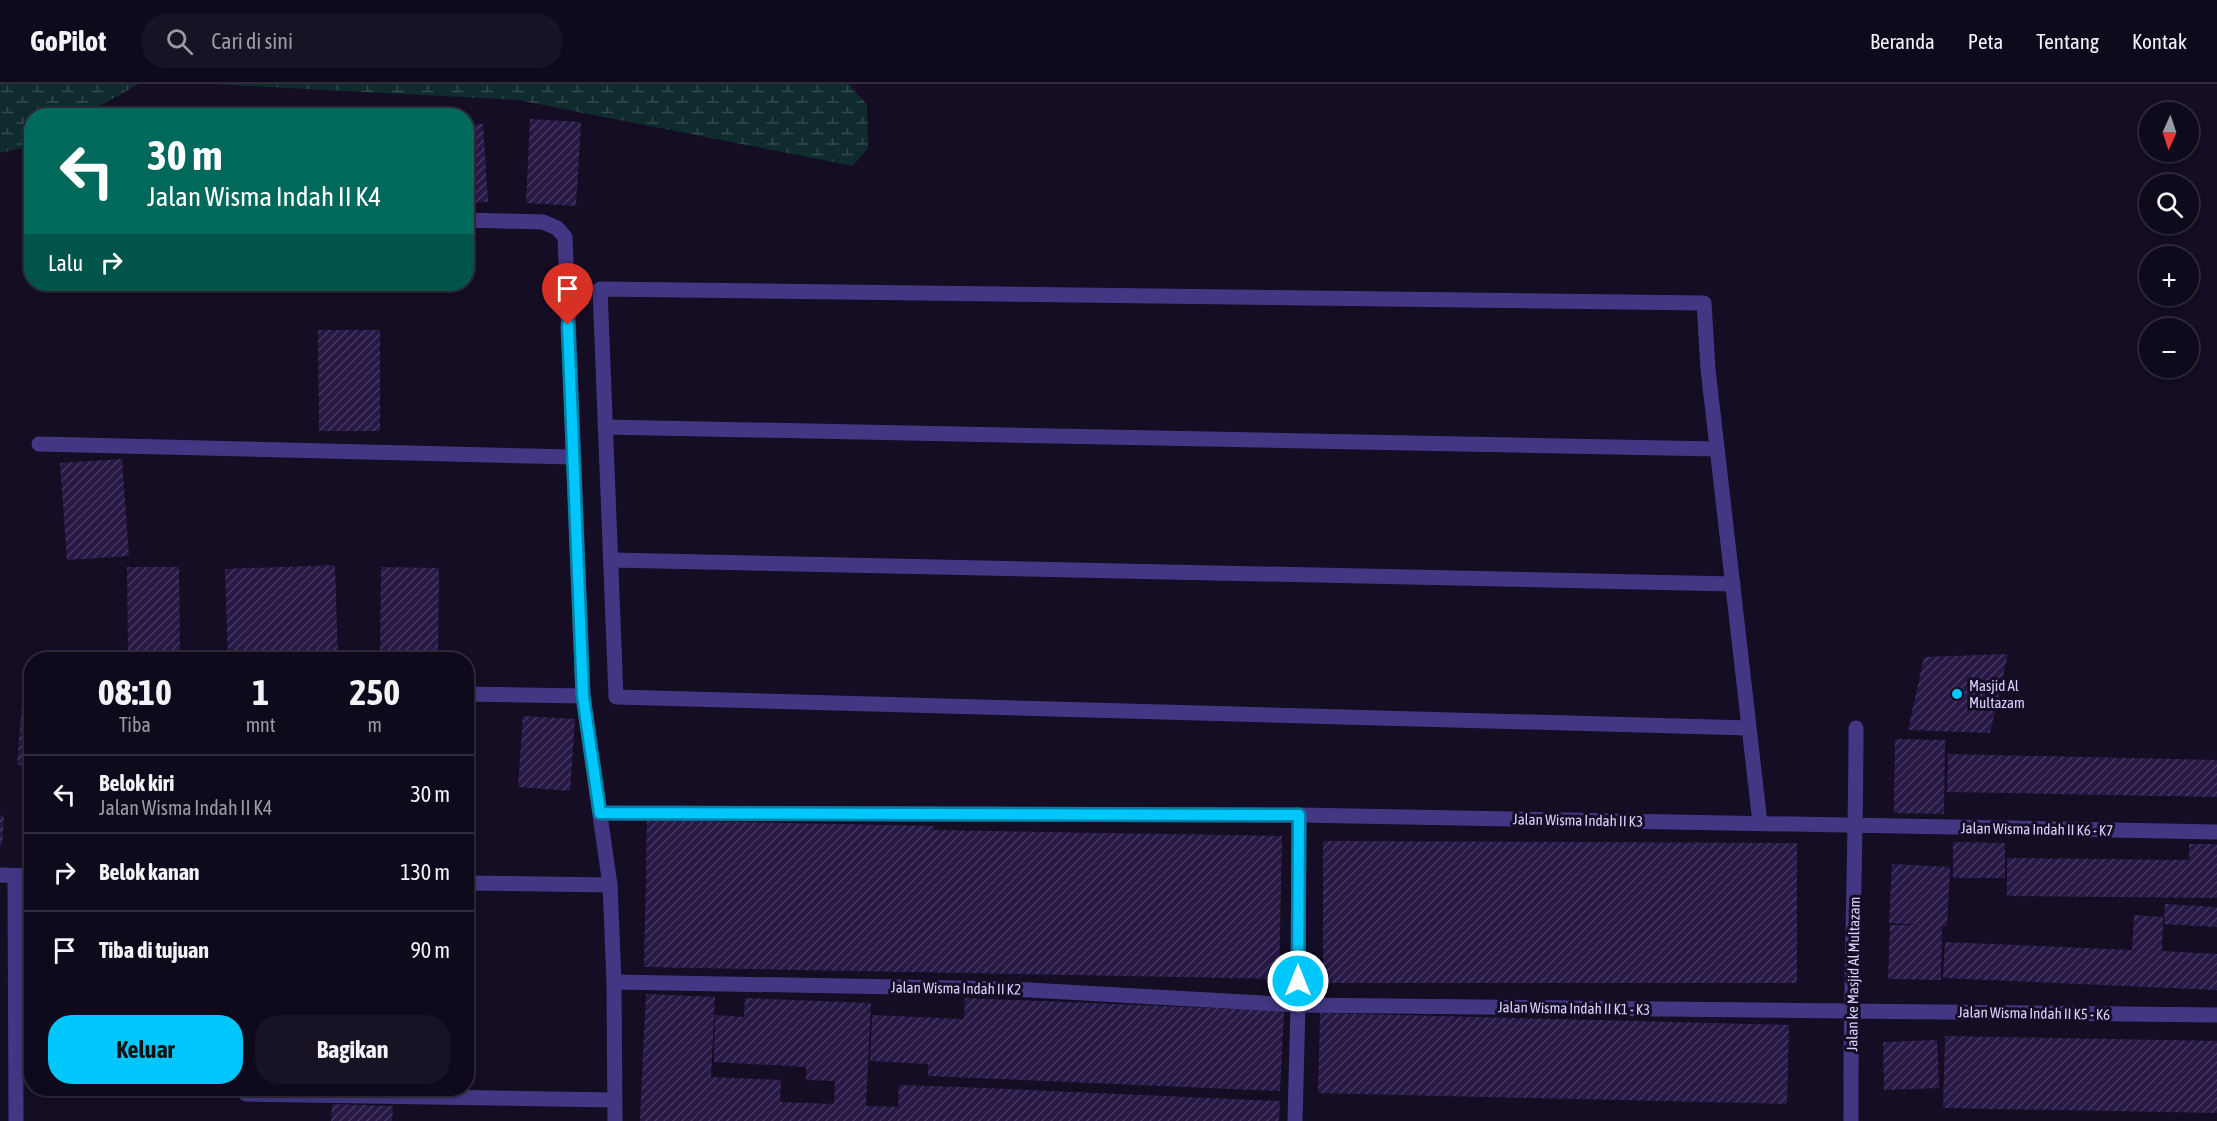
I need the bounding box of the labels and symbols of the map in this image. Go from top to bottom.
north arrow [2139,102,2199,162]
pin [542,263,593,325]
place label: Masjid Al Multazam [1969,677,2025,711]
marker: Masjid Al Multazam [1950,687,1964,701]
street label: Jalan Wisma Indah II K3 [1513,810,1643,830]
street label: Jalan Wisma Indah II K6 - K7 [1961,819,2113,839]
street label: Jalan ke Masjid Al Multazam [1843,896,1863,1052]
position arrow [1266,949,1330,1013]
street label: Jalan Wisma Indah II K2 [891,978,1021,998]
street label: Jalan Wisma Indah II K1 - K3 [1498,998,1650,1018]
street label: Jalan Wisma Indah II K5 - K6 [1958,1003,2110,1023]

